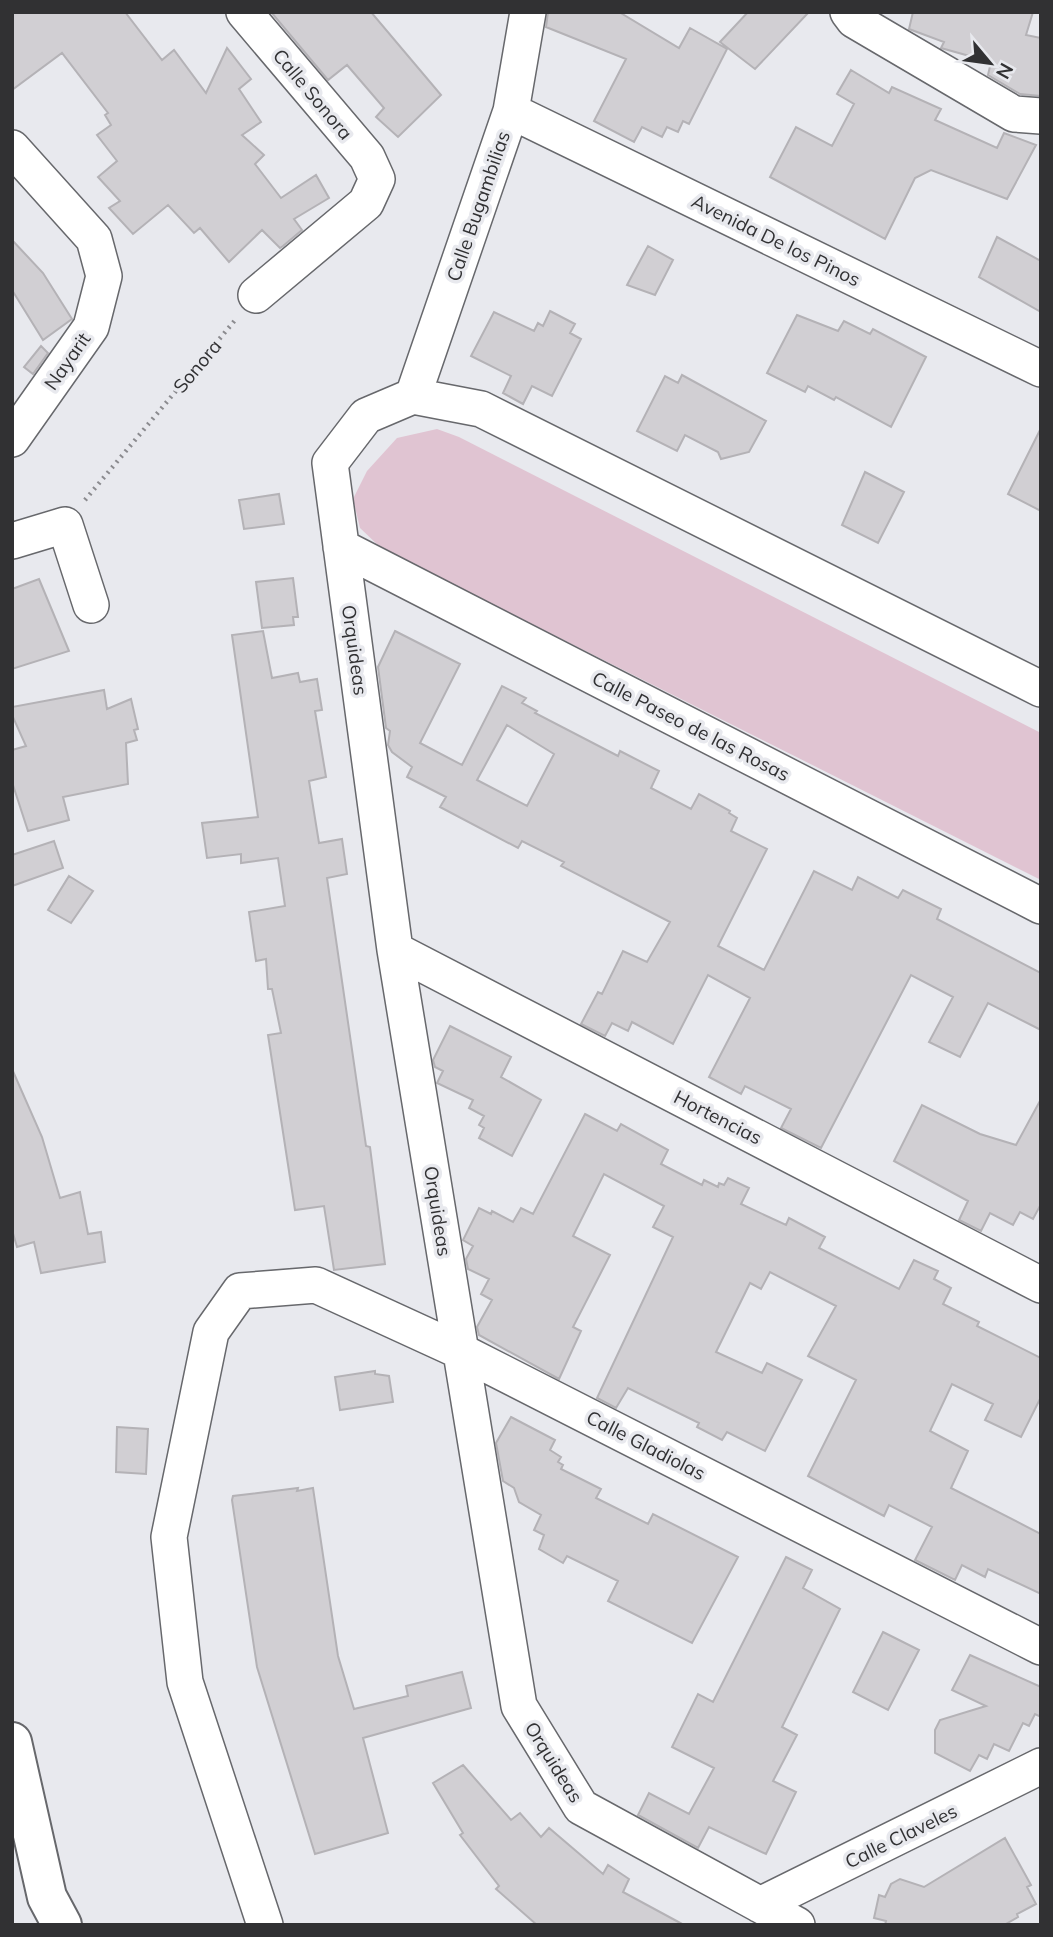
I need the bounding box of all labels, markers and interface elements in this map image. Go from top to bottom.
north arrow [955,28,1025,98]
street label: Calle Sonora [268,44,358,144]
text: N [991,59,1019,83]
street label: Calle Bugambilias [441,128,515,284]
street label: Avenida De los Pinos [688,189,864,291]
street label: Nayarit [39,327,96,394]
street label: Sonora [168,334,226,398]
street label: Orquideas [337,603,373,697]
street label: Calle Paseo de las Rosas [588,666,794,786]
street label: Hortencias [670,1085,766,1149]
street label: Orquideas [419,1164,457,1258]
street label: Calle Gladiolas [582,1405,710,1485]
street label: Orquideas [520,1717,588,1807]
street label: Calle Claveles [841,1799,961,1873]

